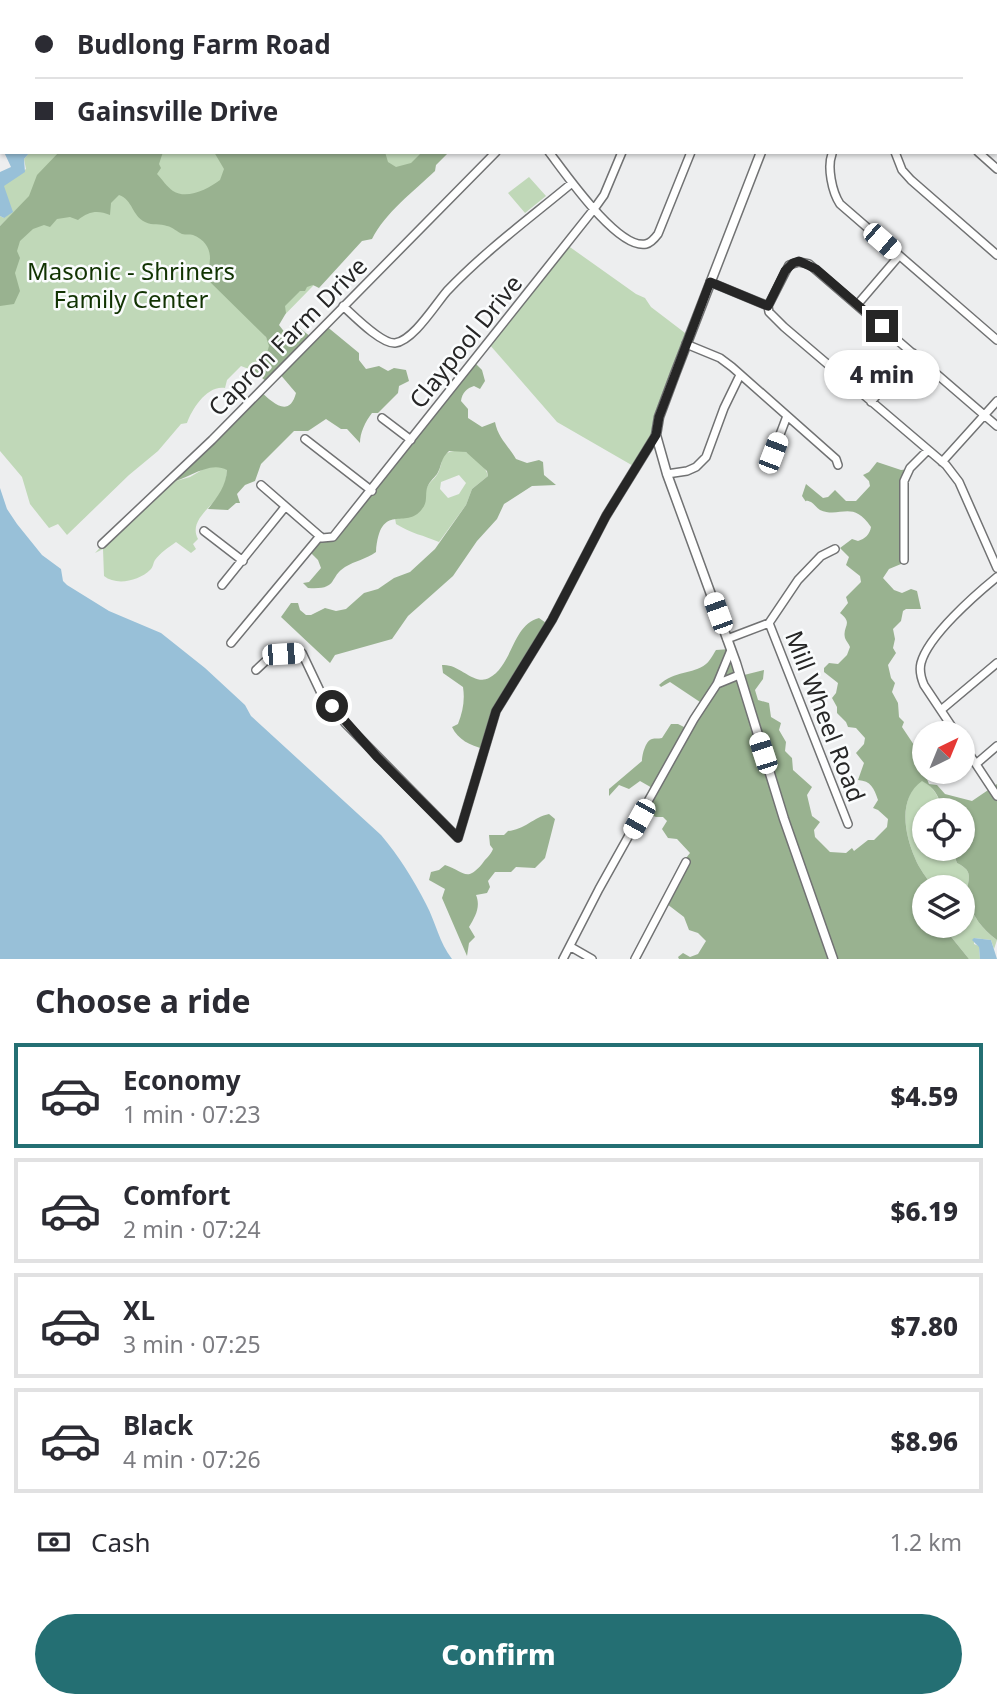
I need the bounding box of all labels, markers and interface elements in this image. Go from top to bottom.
text: Budlong Farm Road [77,26,331,62]
text: Gainsville Drive [77,93,278,129]
car [860,219,905,263]
street label: Capron Farm Drive [200,249,374,423]
park label: Masonic - Shriners Family Center [27,254,235,315]
street label: Claypool Drive [401,267,529,415]
route end [866,310,898,342]
callout: 4 min [824,350,940,400]
text: 4 min [850,358,914,390]
car [756,430,791,476]
car [701,590,736,636]
street label: Mill Wheel Road [778,626,874,806]
car [262,642,305,666]
route start [316,690,348,722]
north arrow [912,721,975,784]
map controls [912,721,975,938]
car [747,730,780,776]
car [620,796,659,842]
button: locate [912,798,975,861]
button: layers [912,875,975,938]
text: Choose a ride [35,979,251,1022]
text: Economy [123,1062,241,1098]
icon: car [39,1064,102,1127]
text: $4.59 [891,1078,958,1114]
text: 1 min · 07:23 [123,1098,261,1130]
text: Comfort [123,1177,231,1213]
icon: car [39,1179,102,1242]
text: $6.19 [891,1193,958,1229]
text: 2 min · 07:24 [123,1213,261,1245]
text: XL [123,1292,155,1328]
icon: car [39,1294,102,1357]
text: $7.80 [891,1308,958,1344]
text: 3 min · 07:25 [123,1328,261,1360]
text: Black [123,1407,193,1443]
icon: car [39,1409,102,1472]
text: $8.96 [891,1423,958,1459]
text: 4 min · 07:26 [123,1443,261,1475]
icon: cash [35,1523,73,1561]
text: Cash [91,1524,151,1560]
text: 1.2 km [890,1526,962,1558]
button: Confirm [35,1614,962,1694]

